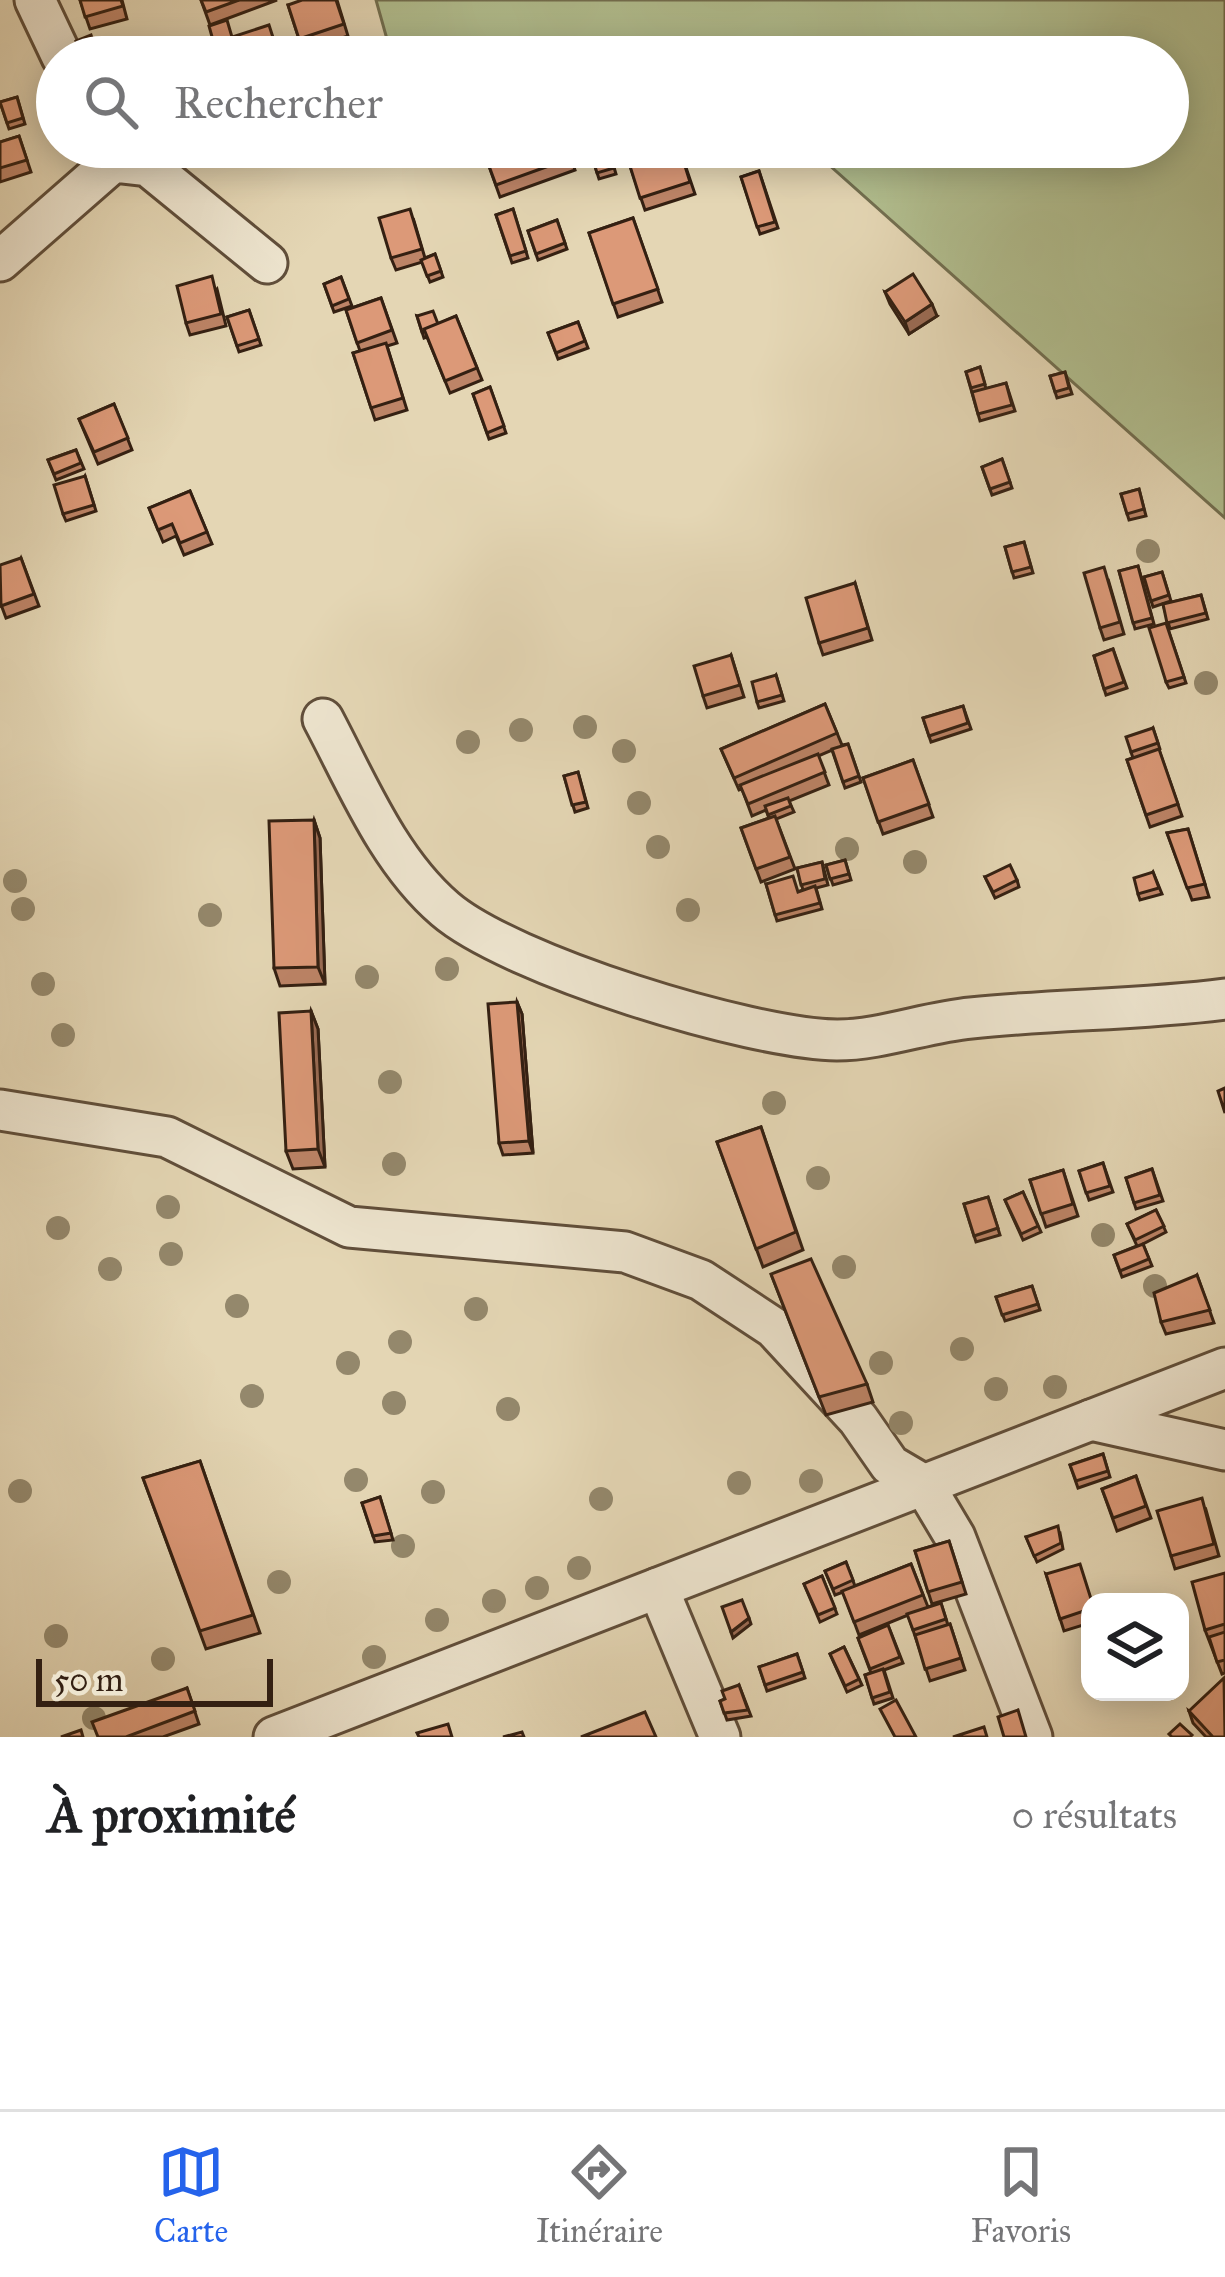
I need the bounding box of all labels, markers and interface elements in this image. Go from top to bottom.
search box [36,36,1189,168]
icon: search [78,69,144,135]
text: Rechercher [174,75,383,130]
map controls [1081,1593,1189,1701]
button: layers [1081,1593,1189,1701]
scale bar [36,1653,273,1706]
text: 50 m [54,1660,123,1700]
text: À proximité [48,1784,296,1846]
text: 0 résultats [1012,1791,1177,1839]
tab: Carte [154,2139,228,2251]
tab: Itinéraire [536,2139,663,2251]
tab: Favoris [971,2139,1071,2251]

